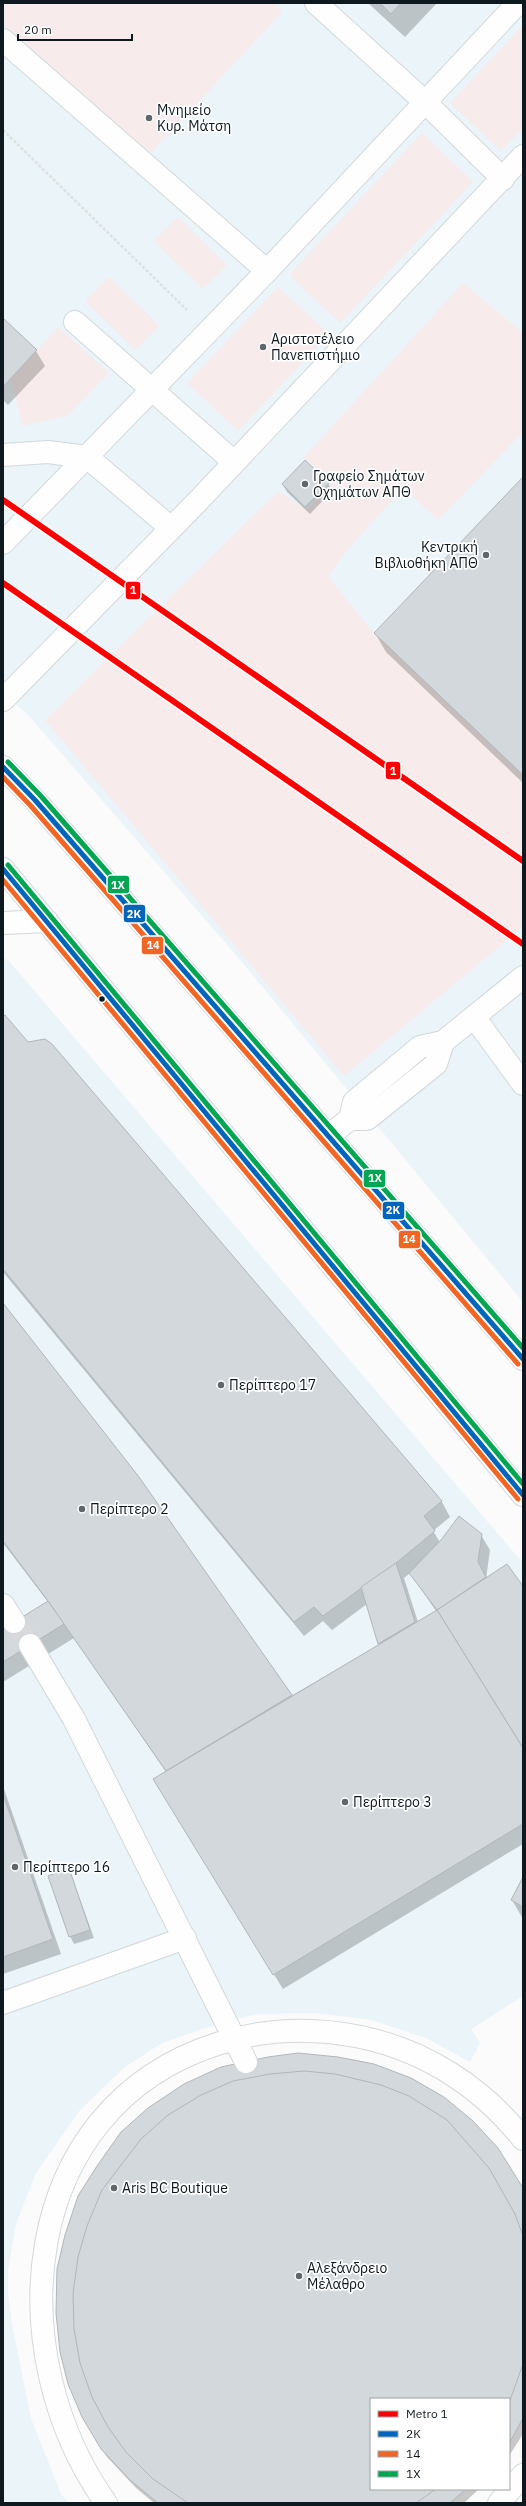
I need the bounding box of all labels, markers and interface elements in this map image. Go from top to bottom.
scale bar [18,16,132,42]
text: 20 m [24,22,52,37]
place label: Μνημείο Κυρ. Μάτση [157,101,231,135]
marker: Μνημείο Κυρ. Μάτση [144,113,154,123]
place label: Αριστοτέλειο Πανεπιστήμιο [271,330,360,364]
marker: Αριστοτέλειο Πανεπιστήμιο [258,342,268,352]
place label: Γραφείο Σημάτων Οχημάτων ΑΠΘ [313,467,425,501]
marker: Γραφείο Σημάτων Οχημάτων ΑΠΘ [300,479,310,489]
place label: Κεντρική Βιβλιοθήκη ΑΠΘ [374,538,478,572]
marker: Κεντρική Βιβλιοθήκη ΑΠΘ [481,550,491,560]
line badge: 1 [125,581,141,600]
text: 1 [130,583,137,597]
line badge: 1 [385,761,401,780]
text: 1 [390,764,397,778]
line badge: 1Χ [107,875,130,894]
text: 1Χ [111,878,126,892]
line badge: 2Κ [123,904,146,923]
text: 2Κ [127,907,141,921]
line badge: 14 [141,936,164,955]
text: 14 [146,938,160,952]
unlabelled marker [97,994,107,1004]
line badge: 1Χ [363,1169,386,1188]
text: 1Χ [368,1171,383,1185]
line badge: 2Κ [382,1201,405,1220]
text: 2Κ [386,1203,400,1217]
line badge: 14 [398,1230,421,1249]
text: 14 [402,1232,416,1246]
place label: Περίπτερο 17 [229,1376,316,1394]
marker: Περίπτερο 17 [216,1380,226,1390]
place label: Περίπτερο 2 [90,1500,169,1518]
marker: Περίπτερο 2 [77,1504,87,1514]
place label: Περίπτερο 3 [353,1793,432,1811]
marker: Περίπτερο 3 [340,1797,350,1807]
place label: Περίπτερο 16 [23,1858,110,1876]
marker: Περίπτερο 16 [10,1862,20,1872]
place label: Aris BC Boutique [122,2179,228,2197]
marker: Aris BC Boutique [109,2183,119,2193]
place label: Αλεξάνδρειο Μέλαθρο [307,2259,387,2293]
marker: Αλεξάνδρειο Μέλαθρο [294,2271,304,2281]
legend [370,2398,510,2490]
text: Metro 1 [406,2406,448,2421]
text: 2Κ [406,2426,421,2441]
text: 14 [406,2446,420,2461]
text: 1Χ [406,2466,421,2481]

